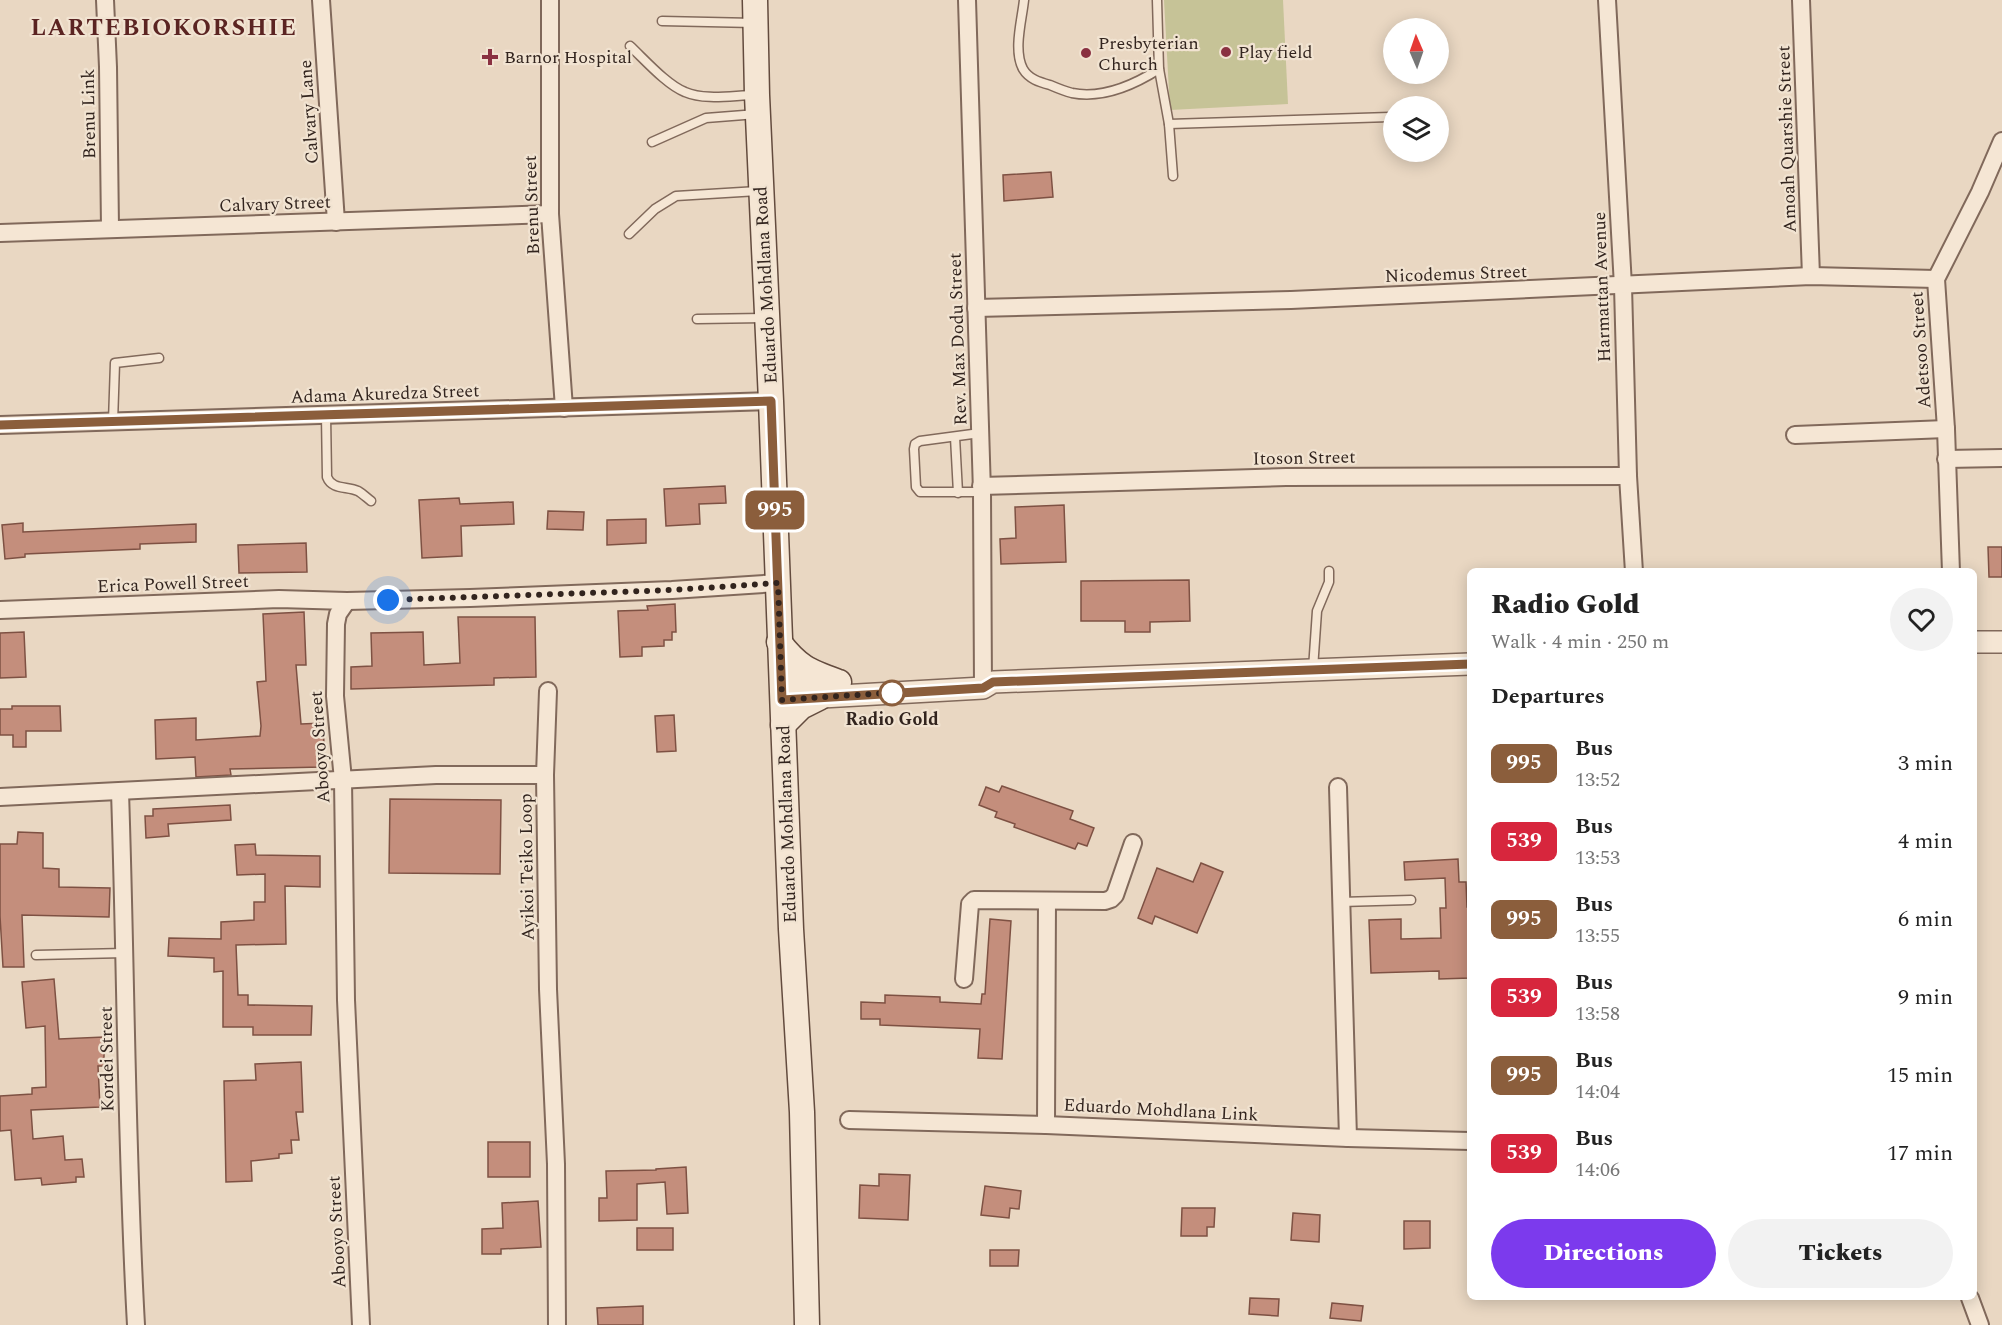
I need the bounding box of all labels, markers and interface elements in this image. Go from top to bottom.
district label: LARTEBIOKORSHIE [31,10,297,46]
north arrow [1383,18,1449,84]
map controls [1383,18,1449,162]
place label: Presbyterian Church [1098,30,1199,78]
place label: Play field [1238,39,1312,66]
place label: Barnor Hospital [504,44,632,71]
marker: Play field [1219,45,1233,59]
street label: Amoah Quarshie Street [1770,45,1804,233]
marker: Presbyterian Church [1079,46,1093,60]
marker: Barnor Hospital [481,48,499,66]
street label: Calvary Lane [292,59,326,165]
street label: Brenu Link [75,69,103,159]
button: layers [1383,96,1449,162]
street label: Brenu Street [517,155,547,255]
street label: Eduardo Mohdlana Road [747,185,785,385]
street label: Calvary Street [219,189,331,219]
street label: Harmattan Avenue [1586,211,1618,363]
street label: Rev. Max Dodu Street [941,252,975,426]
street label: Nicodemus Street [1384,258,1528,290]
street label: Adetsoo Street [1903,291,1939,409]
street label: Adama Akuredza Street [290,377,480,411]
street label: Itoson Street [1252,444,1356,472]
line badge: 995 [740,490,810,530]
text: 995 [757,494,793,526]
street label: Erica Powell Street [97,568,249,600]
text: Radio Gold [1491,583,1640,626]
your location [373,585,403,615]
button: heart [1890,588,1953,651]
text: Walk · 4 min · 250 m [1491,627,1669,657]
marker: Radio Gold [879,680,905,706]
text: Departures [1491,680,1605,713]
street label: Abooyo Street [303,690,337,804]
place label: Radio Gold [845,706,939,733]
street label: Eduardo Mohdlana Road [770,725,804,923]
text: Bus [1575,732,1613,765]
text: 995 [1506,747,1542,779]
text: 3 min [1898,747,1953,780]
text: 13:52 [1575,765,1620,795]
street label: Ayikoi Teiko Loop [512,793,542,941]
text: Bus [1575,810,1613,843]
text: 539 [1506,825,1542,857]
text: 4 min [1898,825,1953,858]
text: 13:53 [1575,843,1620,873]
text: Bus [1575,888,1613,921]
text: 995 [1506,903,1542,935]
text: 6 min [1898,903,1953,936]
text: 13:55 [1575,921,1620,951]
text: Bus [1575,966,1613,999]
text: 539 [1506,981,1542,1013]
text: 9 min [1898,981,1953,1014]
text: 13:58 [1575,999,1620,1029]
street label: Kordei Street [93,1006,121,1112]
text: Bus [1575,1044,1613,1077]
text: 995 [1506,1059,1542,1091]
text: 15 min [1887,1059,1953,1092]
text: 14:04 [1575,1077,1620,1107]
street label: Eduardo Mohdlana Link [1063,1091,1259,1129]
text: Bus [1575,1122,1613,1155]
text: 539 [1506,1137,1542,1169]
text: 17 min [1887,1137,1953,1170]
text: 14:06 [1575,1155,1620,1185]
street label: Abooyo Street [321,1175,353,1289]
button: Directions [1491,1219,1716,1288]
button: Tickets [1728,1219,1953,1288]

